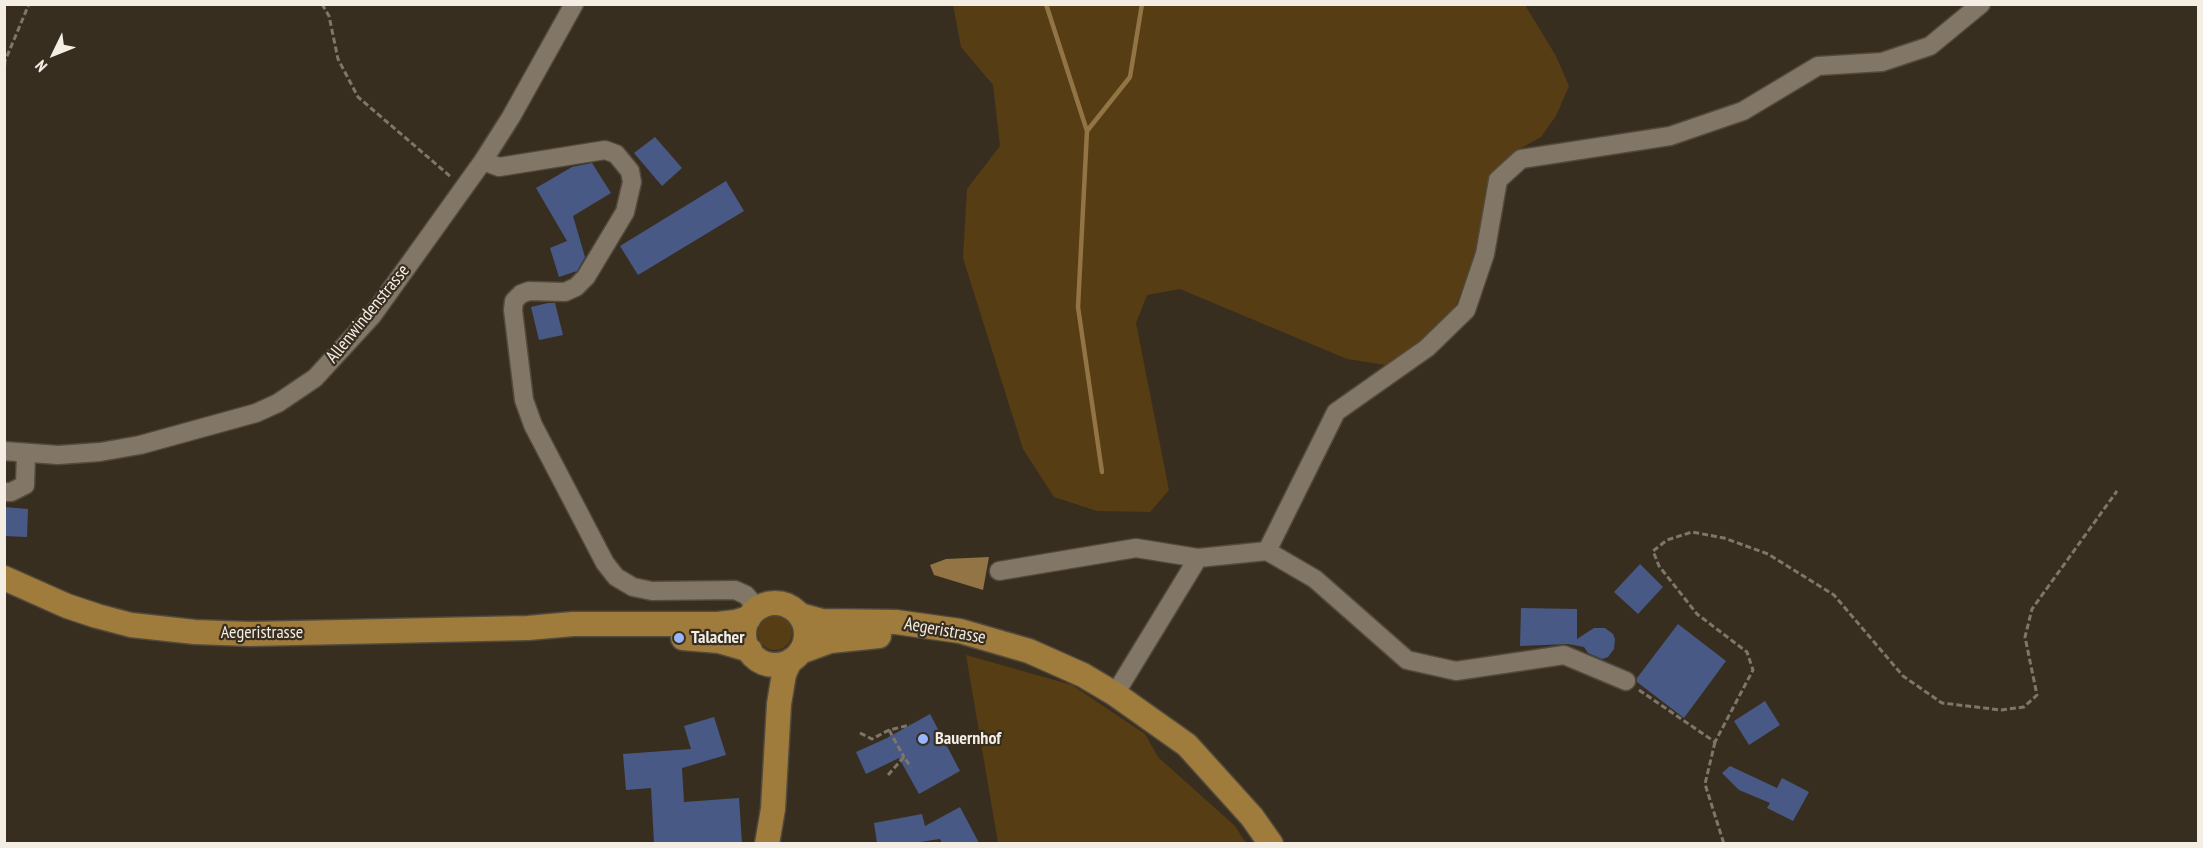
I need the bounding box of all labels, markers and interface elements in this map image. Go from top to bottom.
north arrow [24,24,84,84]
text: N [31,56,51,76]
street label: Allenwindenstrasse [322,260,414,368]
street label: Aegeristrasse [903,613,987,649]
street label: Aegeristrasse [221,622,303,644]
place label: Talacher [691,627,745,649]
marker: Talacher [672,631,686,645]
place label: Bauernhof [935,728,1001,750]
marker: Bauernhof [916,732,930,746]

